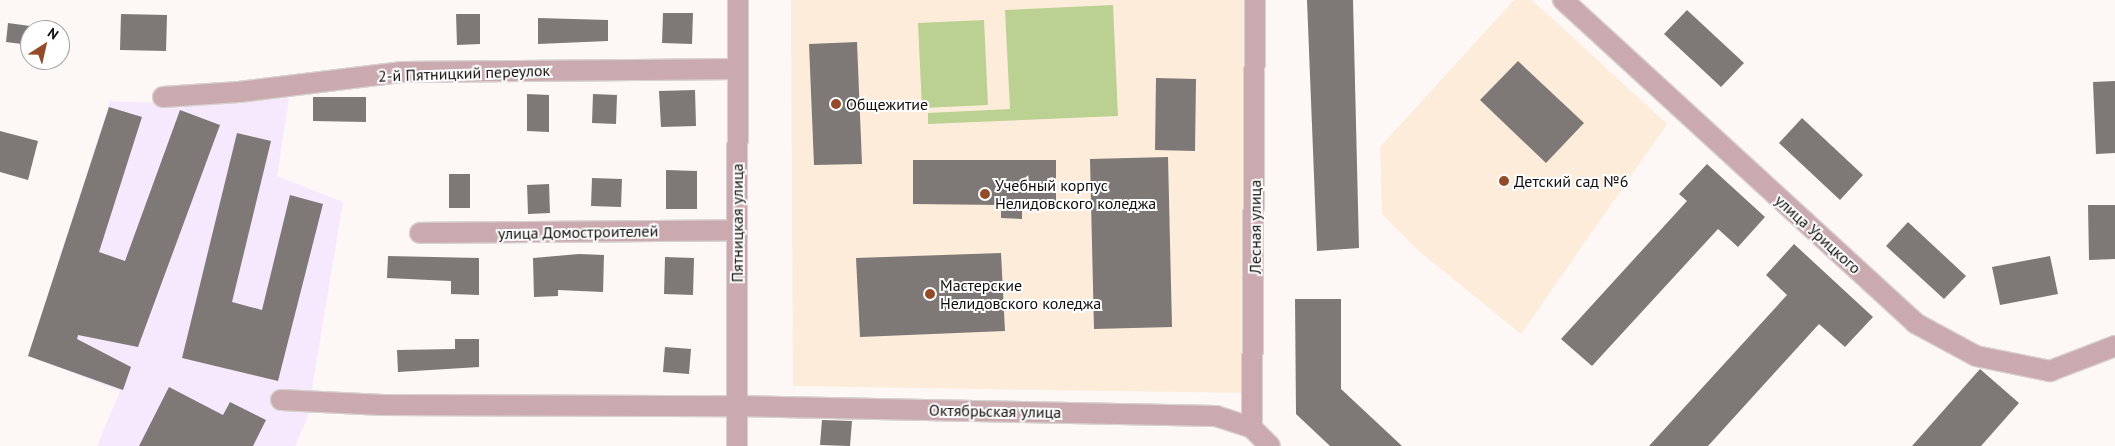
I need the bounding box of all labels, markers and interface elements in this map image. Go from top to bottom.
north arrow [20,20,70,70]
text: N [44,24,62,44]
street label: 2-й Пятницкий переулок [378,60,550,86]
place label: Общежитие [846,94,928,114]
marker: Общежитие [830,98,842,110]
street label: Пятницкая улица [727,164,747,282]
place label: Детский сад №6 [1514,171,1628,191]
place label: Учебный корпус Нелидовского коледжа [995,175,1156,213]
marker: Детский сад №6 [1498,175,1510,187]
street label: Лесная улица [1245,180,1265,274]
marker: Учебный корпус Нелидовского коледжа [979,188,991,200]
street label: улица Урицкого [1771,190,1865,278]
street label: улица Домостроителей [497,221,659,243]
place label: Мастерские Нелидовского коледжа [940,275,1101,313]
marker: Мастерские Нелидовского коледжа [924,288,936,300]
street label: Октябрьская улица [929,400,1061,422]

